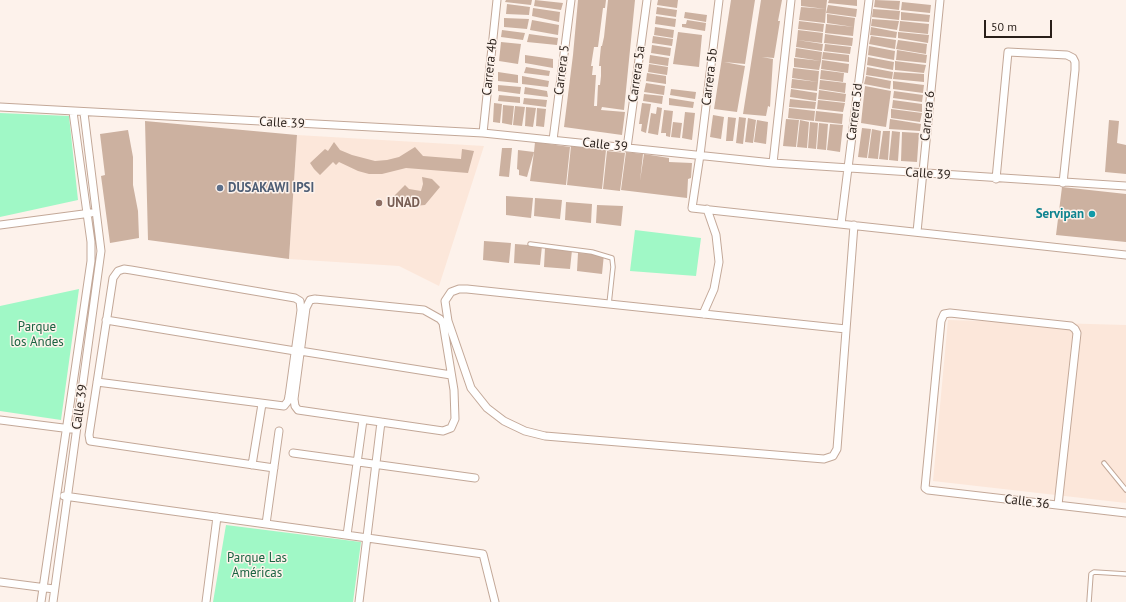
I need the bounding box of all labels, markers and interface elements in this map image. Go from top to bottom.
scale bar [986,12,1054,38]
text: 50 m [991,19,1017,34]
street label: Carrera 4b [479,38,501,96]
street label: Carrera 5 [551,44,573,96]
street label: Carrera 5a [625,45,649,103]
street label: Carrera 5b [699,47,721,107]
street label: Carrera 5d [844,83,866,141]
street label: Carrera 6 [918,90,938,142]
street label: Calle 39 [259,114,305,132]
street label: Calle 39 [582,135,628,155]
street label: Calle 39 [905,165,951,183]
place label: DUSAKAWI IPSI [228,180,314,196]
marker: DUSAKAWI IPSI [215,183,225,193]
place label: UNAD [387,195,420,211]
marker: UNAD [374,198,384,208]
place label: Servipan [1036,206,1084,222]
marker: Servipan [1087,209,1097,219]
park label: Parque los Andes [10,319,64,350]
street label: Calle 39 [69,383,91,431]
street label: Calle 36 [1003,491,1051,513]
park label: Parque Las Américas [227,550,287,581]

